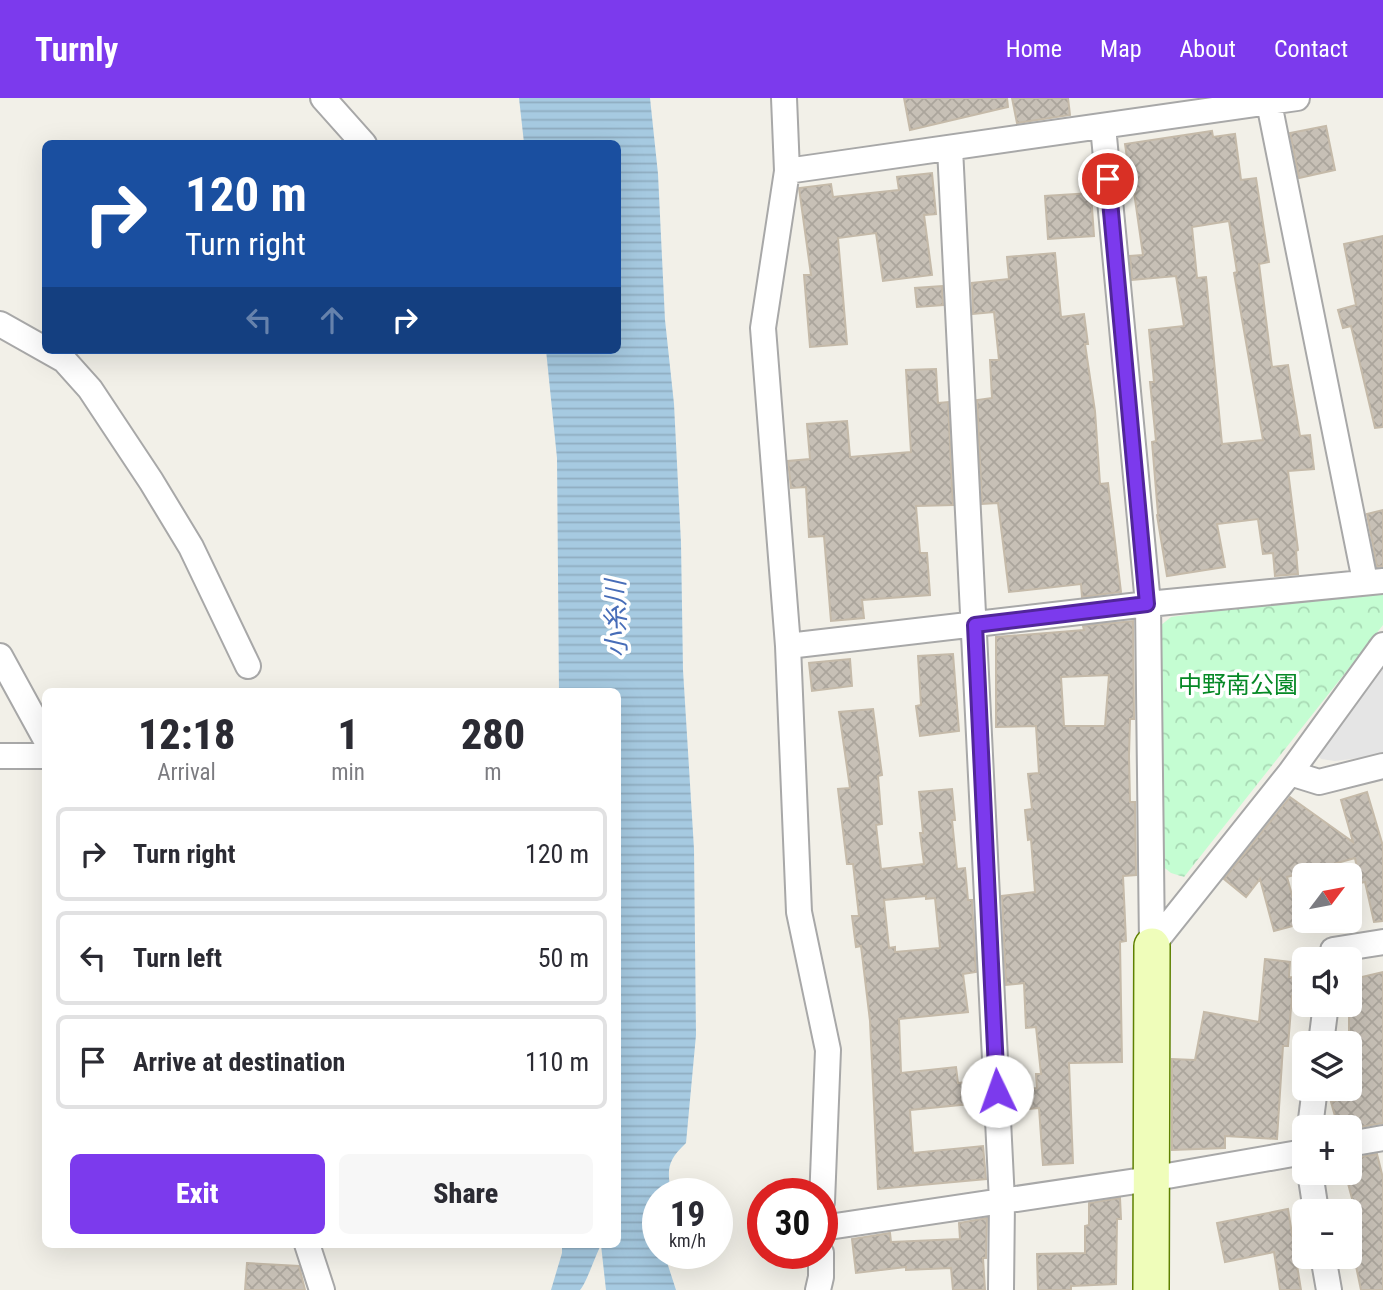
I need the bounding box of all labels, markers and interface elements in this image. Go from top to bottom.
text: Turnly [35,30,118,69]
text: Home [1006,35,1062,63]
text: Map [1100,35,1142,63]
text: About [1180,35,1236,63]
text: Contact [1274,35,1348,63]
pin [1078,149,1138,209]
icon: arrive [1089,160,1127,198]
text: 120 m [185,166,307,223]
icon: right [70,168,161,259]
text: Turn right [185,225,306,263]
icon: left [240,301,278,339]
icon: ahead [313,301,351,339]
icon: right [386,301,424,339]
water label: 小糸川 [600,577,632,658]
park label: 中野南公園 [1178,671,1298,699]
text: 12:18 [138,710,235,759]
text: 1 [337,710,359,759]
text: 280 [461,710,525,759]
text: Arrival [157,759,216,786]
text: min [331,759,365,786]
text: m [484,759,502,786]
icon: right [74,835,112,873]
text: Turn right [133,839,235,869]
text: 120 m [525,839,589,869]
north arrow [1292,863,1362,933]
map controls [1292,863,1362,1269]
icon: left [74,939,112,977]
text: Turn left [133,943,222,973]
text: 50 m [538,943,589,973]
button: sound [1292,947,1362,1017]
button: layers [1292,1031,1362,1101]
icon: arrive [74,1043,112,1081]
text: Arrive at destination [133,1047,345,1077]
text: 110 m [525,1047,589,1077]
position arrow [960,1054,1034,1128]
button: + [1292,1115,1362,1185]
button: Exit [70,1154,325,1234]
button: Share [339,1154,593,1234]
speed limit sign: 30 [747,1178,838,1269]
text: 19 [670,1194,705,1235]
button: − [1292,1199,1362,1269]
text: km/h [669,1230,706,1251]

